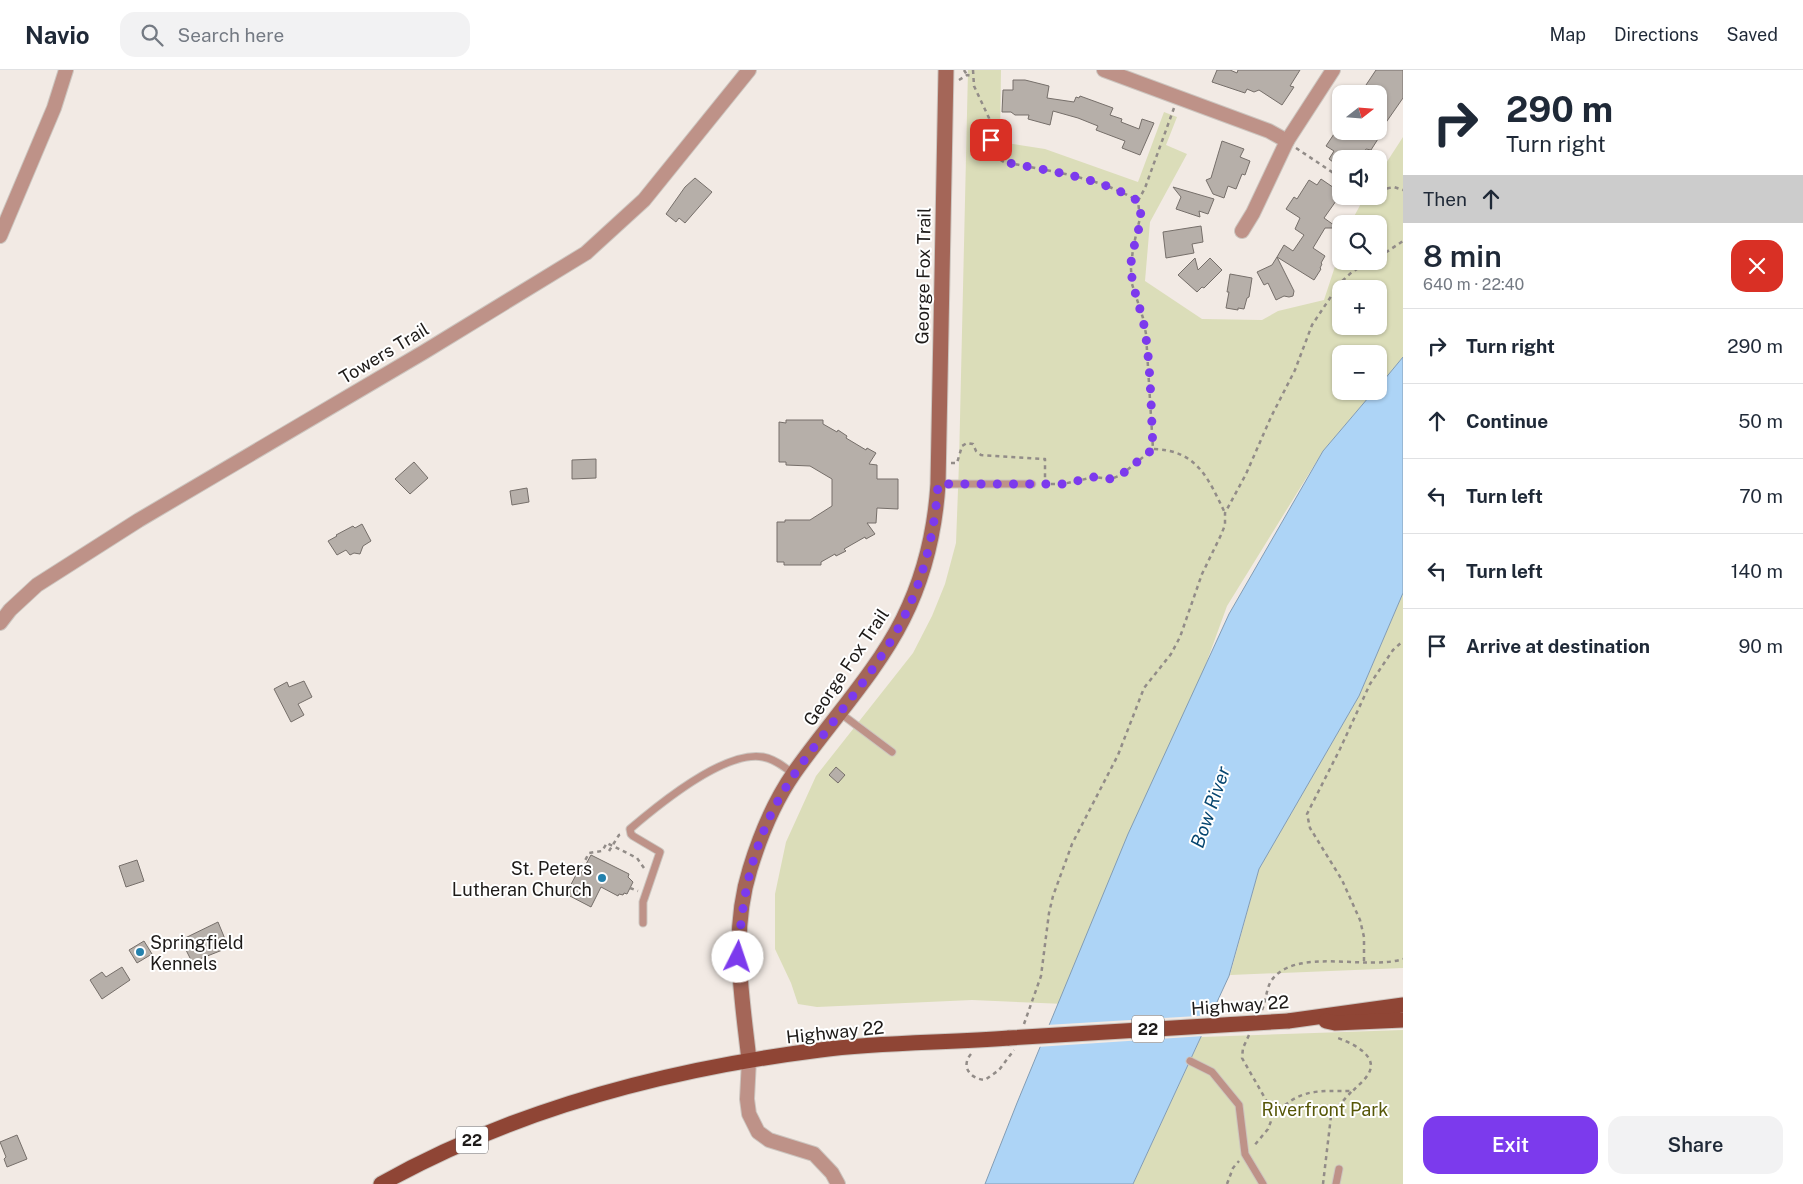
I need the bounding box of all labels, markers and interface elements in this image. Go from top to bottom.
search box [120,12,470,57]
text: Navio [25,21,90,49]
icon: search [138,21,166,49]
text: Search here [178,24,284,46]
text: Map [1549,24,1586,45]
text: Directions [1614,24,1699,45]
text: Saved [1727,24,1778,45]
north arrow [1332,85,1388,140]
map controls [1332,85,1387,400]
text: 290 m [1506,89,1613,130]
icon: right [1423,90,1488,155]
pin [970,119,1012,161]
icon: arrive [977,126,1005,154]
text: Turn right [1506,131,1606,157]
button: sound [1332,150,1387,205]
icon: ahead [1477,185,1505,213]
text: Then [1423,188,1467,210]
street label: George Fox Trail [911,207,935,345]
button: search [1332,215,1387,270]
text: 8 min [1423,238,1502,274]
button: close [1731,240,1783,292]
text: 640 m · 22:40 [1423,275,1524,294]
button: + [1332,280,1387,335]
street label: Towers Trail [335,318,433,388]
icon: right [1423,332,1451,360]
text: Turn right [1466,335,1555,357]
text: 290 m [1727,335,1783,357]
button: − [1332,345,1387,400]
icon: ahead [1423,407,1451,435]
text: Continue [1466,410,1548,432]
text: 50 m [1738,410,1783,432]
icon: left [1423,482,1451,510]
text: Turn left [1466,485,1543,507]
text: 70 m [1739,485,1783,507]
icon: left [1423,557,1451,585]
text: Turn left [1466,560,1543,582]
text: 140 m [1731,560,1783,582]
street label: George Fox Trail [799,604,893,730]
icon: arrive [1423,632,1451,660]
text: Arrive at destination [1466,635,1650,657]
text: 90 m [1739,635,1783,657]
water label: Bow River [1186,763,1234,851]
place label: St. Peters Lutheran Church [452,858,592,900]
marker: St. Peters Lutheran Church [596,872,608,884]
position arrow [711,930,763,982]
place label: Springfield Kennels [150,932,244,974]
marker: Springfield Kennels [134,946,146,958]
street label: Highway 22 [1190,991,1290,1019]
street label: Highway 22 [785,1016,885,1048]
road number: 22 [1132,1016,1164,1042]
park label: Riverfront Park [1262,1099,1388,1120]
button: Exit [1423,1116,1598,1174]
button: Share [1608,1116,1783,1174]
road number: 22 [456,1126,488,1154]

